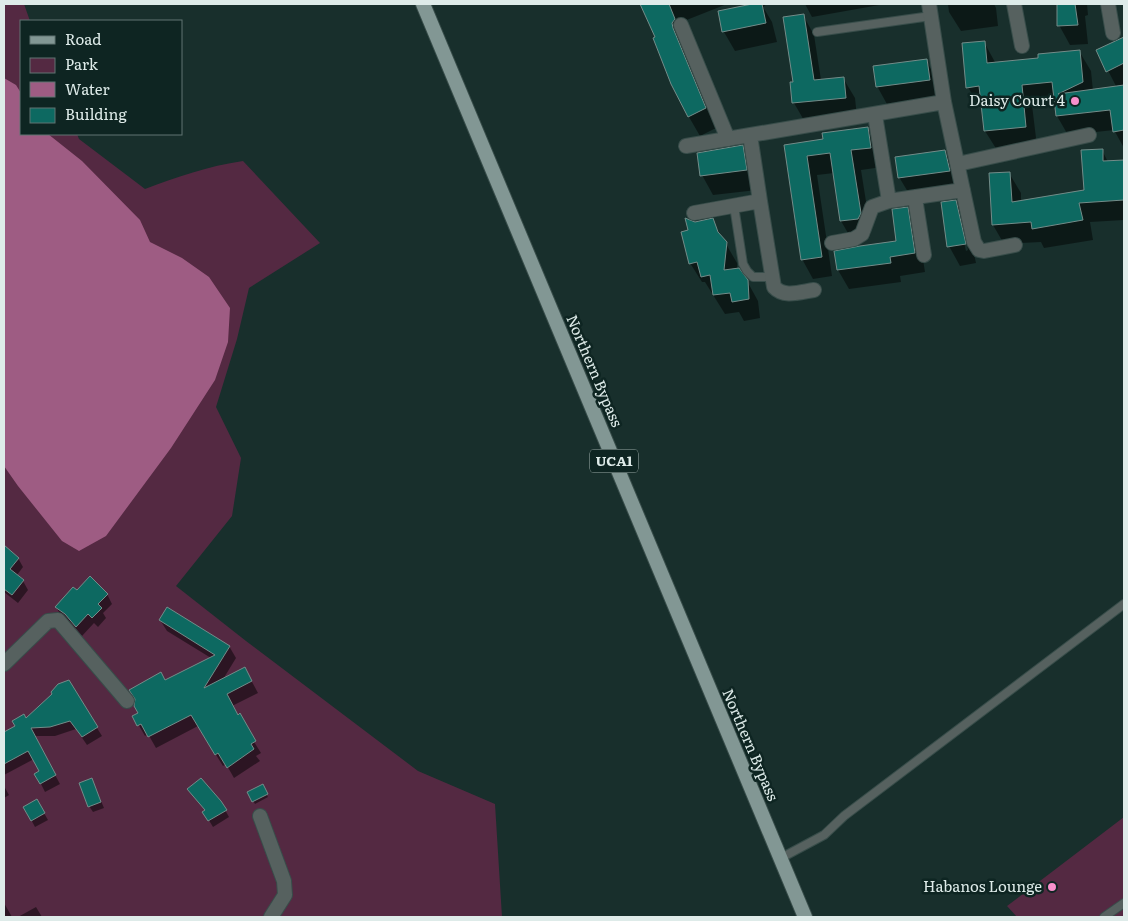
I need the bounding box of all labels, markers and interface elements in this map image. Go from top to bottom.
legend [20,20,182,135]
text: Road [65,27,101,50]
text: Park [65,52,99,75]
text: Water [65,77,110,100]
place label: Daisy Court 4 [969,88,1065,111]
marker: Daisy Court 4 [1069,95,1081,107]
text: Building [65,102,127,125]
street label: Northern Bypass [561,311,630,430]
road number: UCA1 [590,450,638,472]
street label: Northern Bypass [717,685,786,804]
place label: Habanos Lounge [923,874,1042,897]
marker: Habanos Lounge [1046,881,1058,893]

